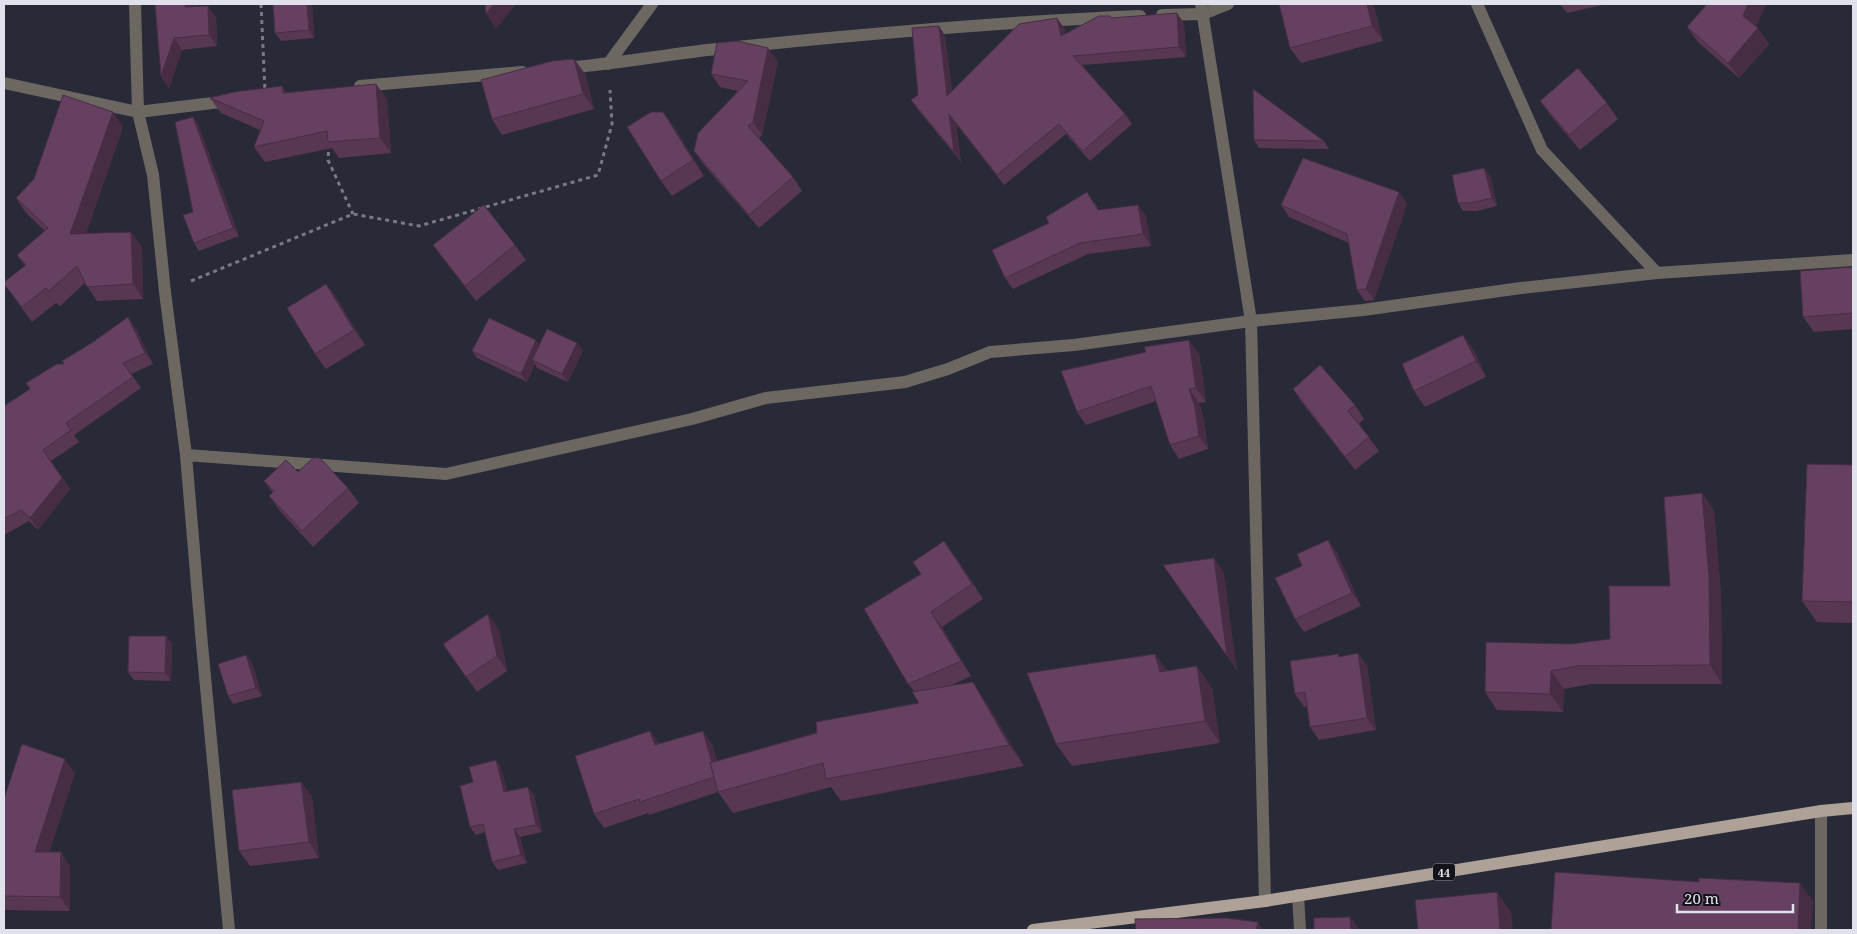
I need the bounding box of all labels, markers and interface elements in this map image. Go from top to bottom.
road number: 44 [1433,864,1455,880]
scale bar [1677,882,1793,914]
text: 20 m [1684,888,1719,908]

